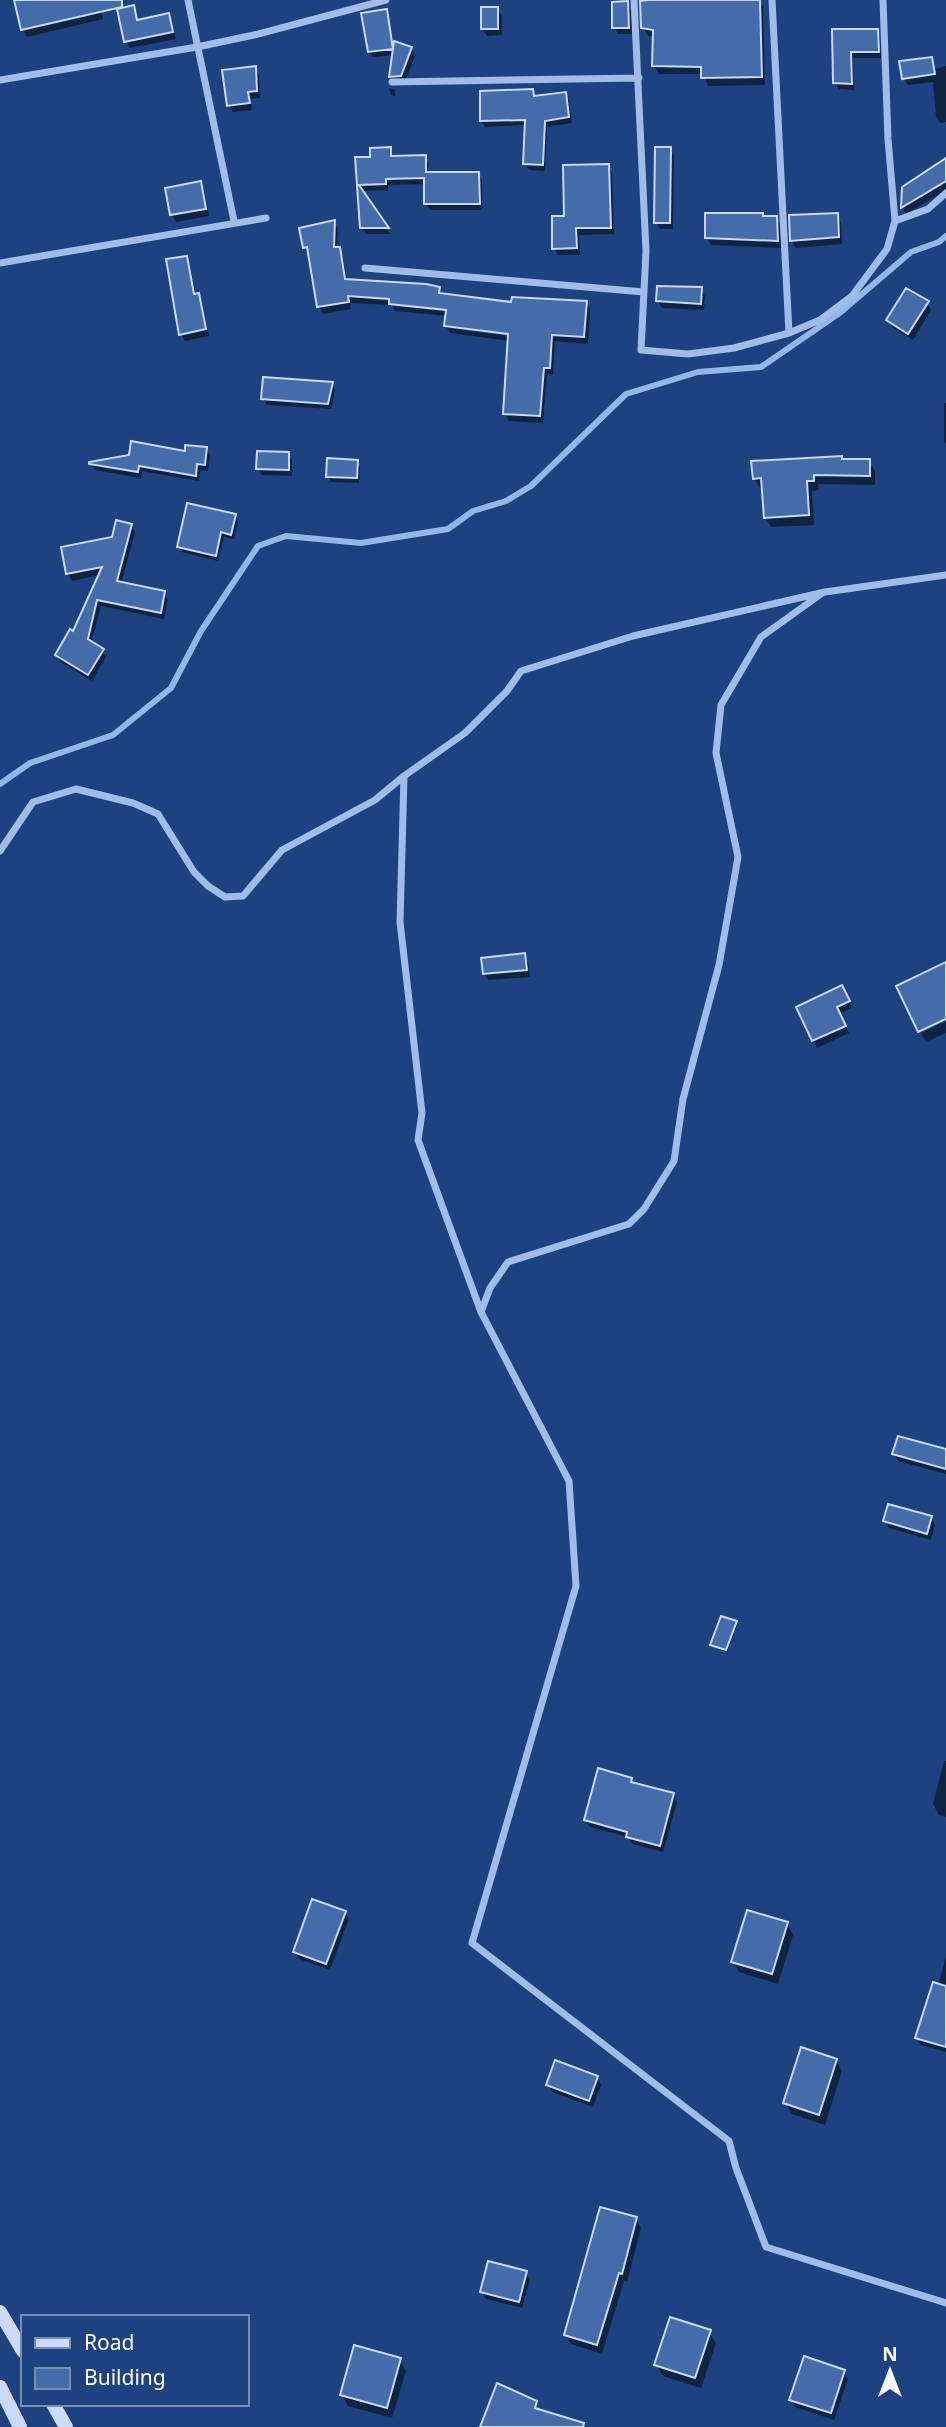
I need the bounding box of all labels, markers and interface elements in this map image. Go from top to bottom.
legend [21,2315,248,2406]
text: Road [84,2328,134,2356]
north arrow [855,2336,925,2406]
text: N [882,2341,898,2367]
text: Building [84,2363,166,2391]

